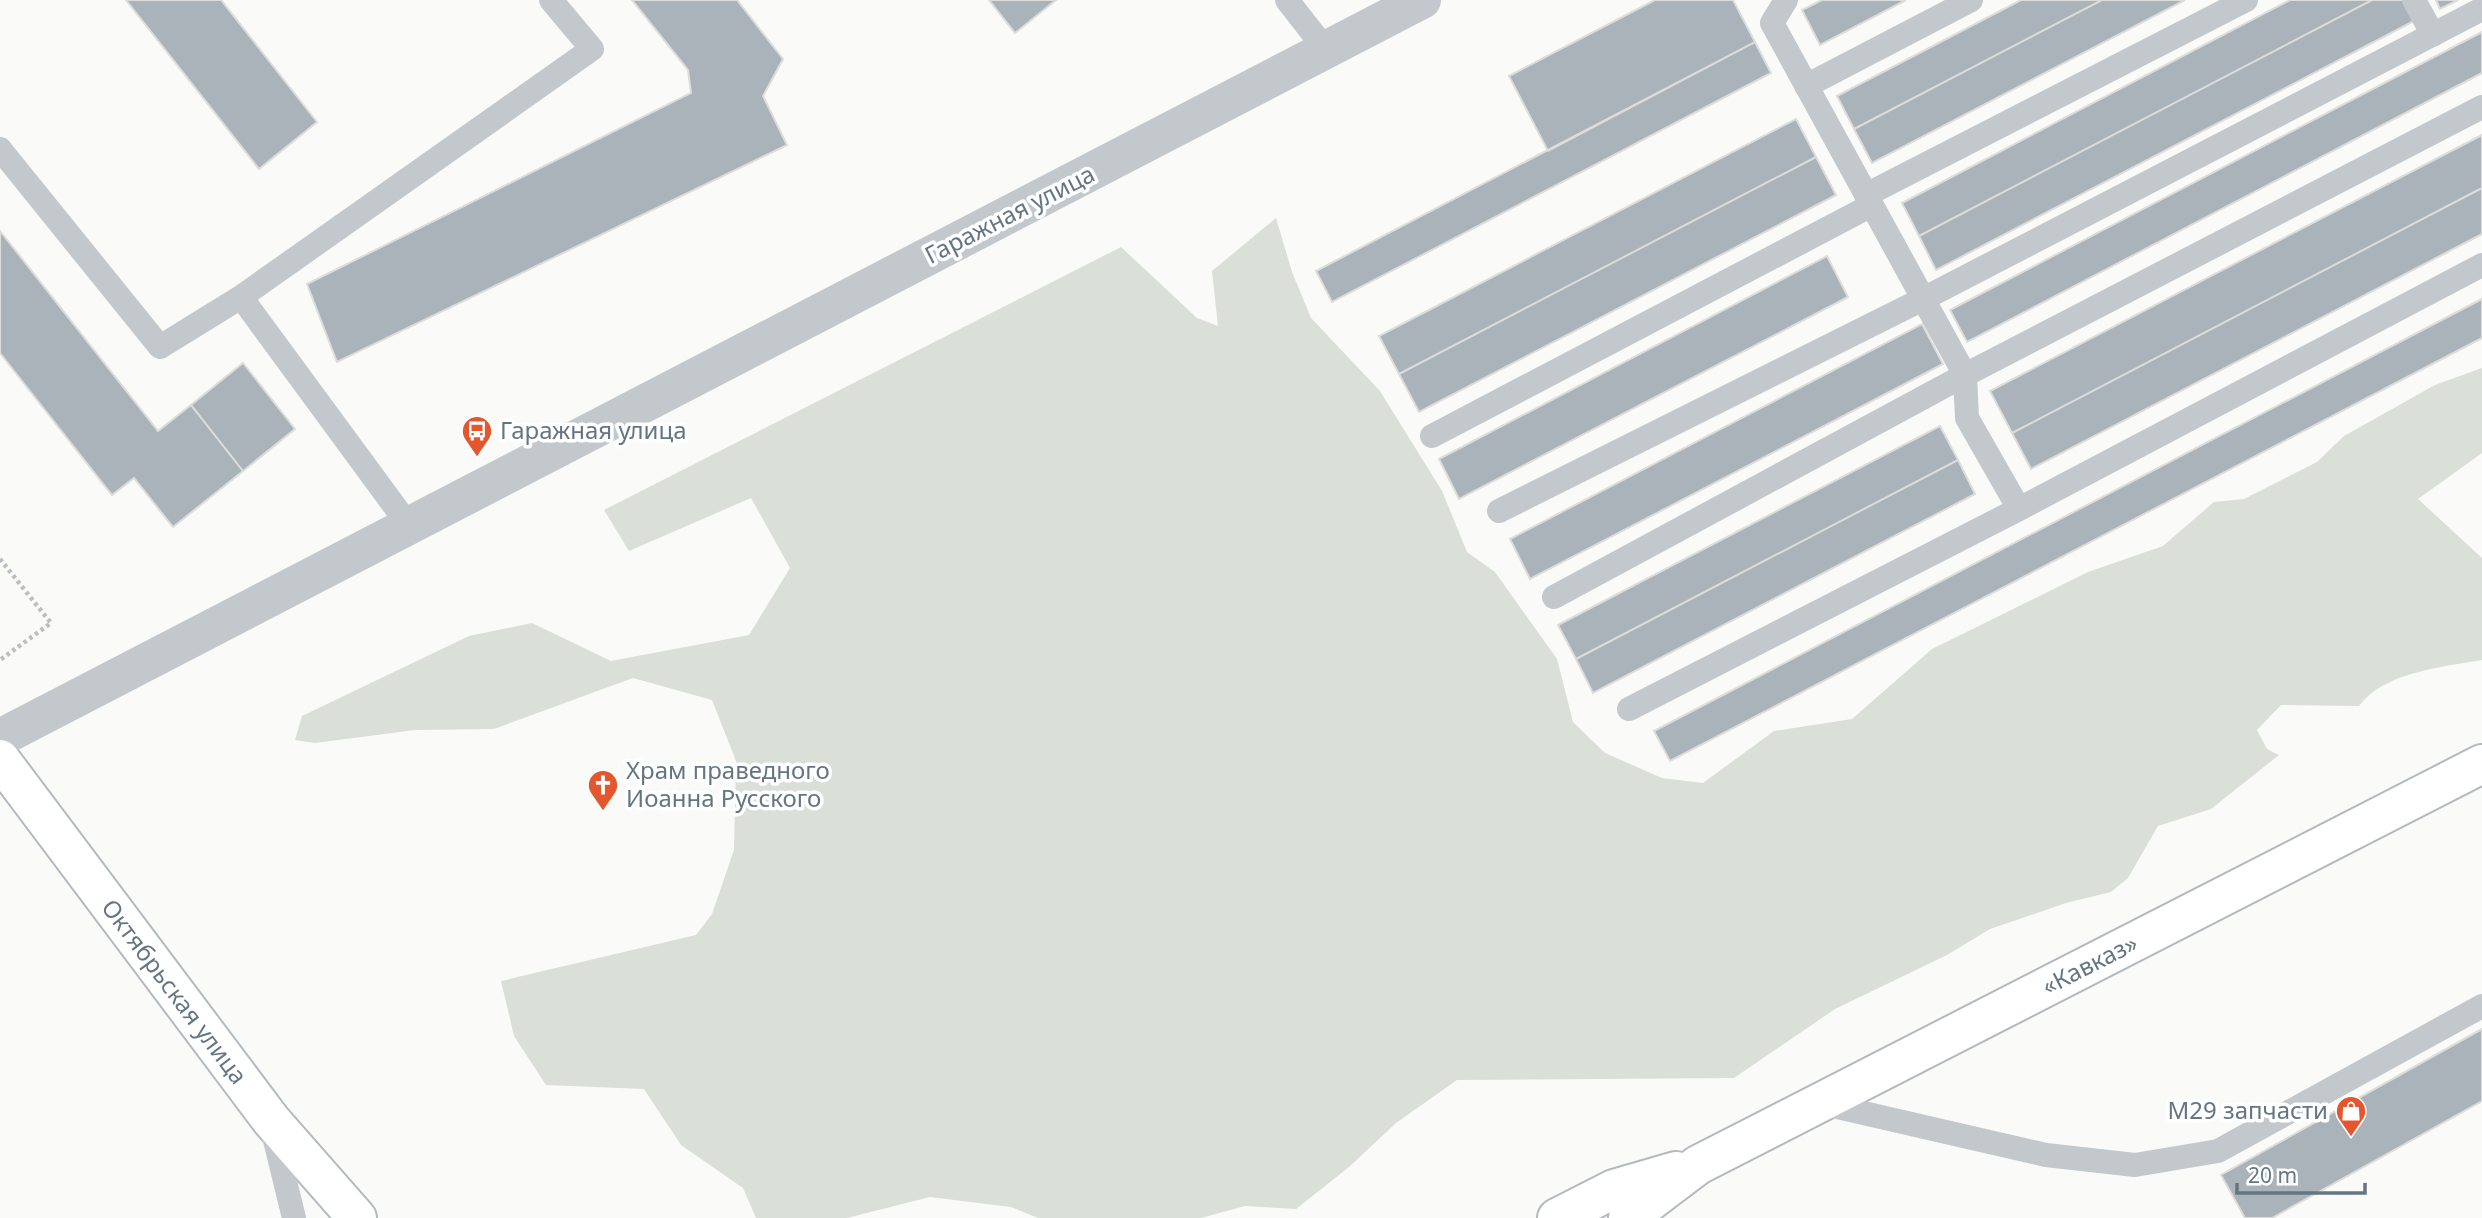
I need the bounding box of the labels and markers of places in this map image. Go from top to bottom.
place label: Гаражная улица [500,413,686,446]
bus stop icon: Гаражная улица [460,414,494,458]
place label: Храм праведного Иоанна Русского [626,753,830,814]
church icon: Храм праведного Иоанна Русского [586,768,620,812]
place label: М29 запчасти [2168,1093,2328,1126]
shop icon: М29 запчасти [2334,1094,2368,1138]

